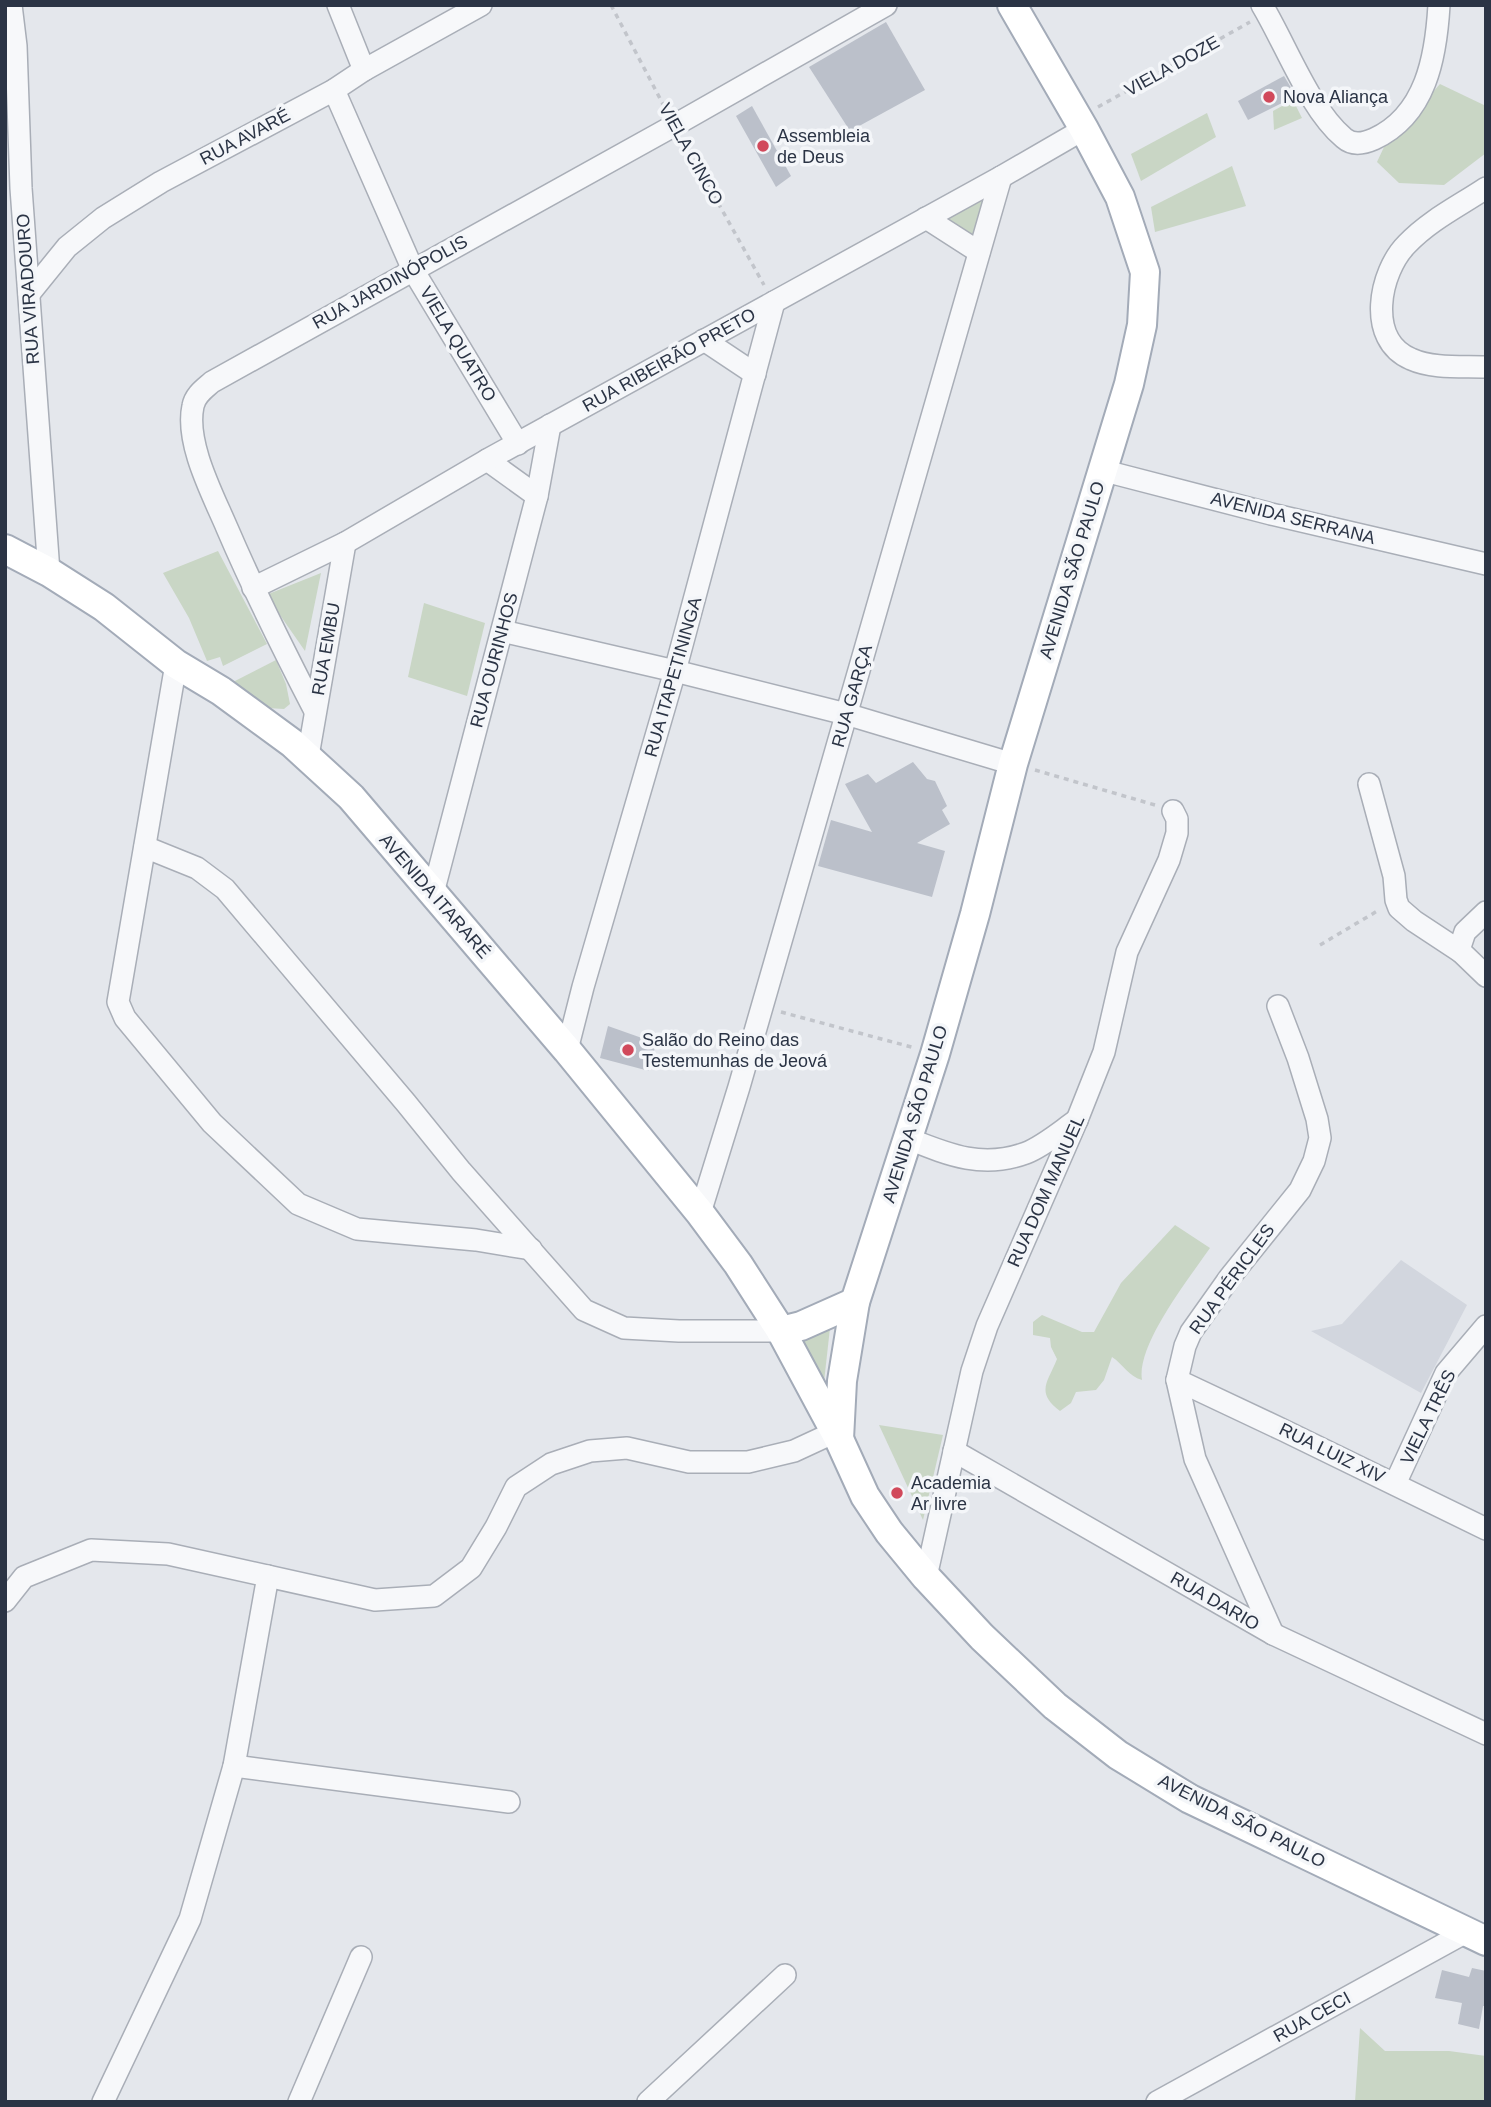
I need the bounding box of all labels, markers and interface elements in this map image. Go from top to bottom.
street label: VIELA DOZE [1121,32,1223,100]
place label: Nova Aliança [1283,87,1389,107]
marker: Nova Aliança [1261,89,1277,105]
street label: VIELA CINCO [655,100,727,208]
street label: RUA AVARÉ [196,105,294,169]
place label: Assembleia de Deus [777,126,871,167]
marker: Assembleia de Deus [755,138,771,154]
street label: RUA VIRADOURO [13,213,43,365]
street label: RUA JARDINÓPOLIS [309,230,471,333]
street label: VIELA QUATRO [416,283,500,405]
street label: RUA RIBEIRÃO PRETO [579,303,759,416]
street label: AVENIDA SÃO PAULO [1035,479,1109,661]
street label: AVENIDA SERRANA [1209,488,1377,548]
street label: RUA OURINHOS [466,590,522,730]
street label: RUA ITAPETININGA [641,595,705,759]
street label: RUA EMBU [308,601,344,697]
street label: RUA GARÇA [828,642,876,750]
street label: AVENIDA ITARARÉ [376,830,494,962]
street label: AVENIDA SÃO PAULO [878,1023,952,1205]
place label: Salão do Reino das Testemunhas de Jeová [642,1030,828,1071]
marker: Salão do Reino das Testemunhas de Jeová [620,1042,636,1058]
street label: RUA DOM MANUEL [1004,1112,1088,1270]
street label: RUA PÉRICLES [1185,1220,1279,1338]
street label: VIELA TRÊS [1396,1366,1460,1468]
street label: RUA LUIZ XIV [1276,1419,1388,1487]
place label: Academia Ar livre [911,1473,992,1514]
marker: Academia Ar livre [889,1485,905,1501]
street label: RUA DARIO [1167,1568,1263,1634]
street label: AVENIDA SÃO PAULO [1155,1769,1329,1872]
street label: RUA CECI [1270,1988,1354,2046]

